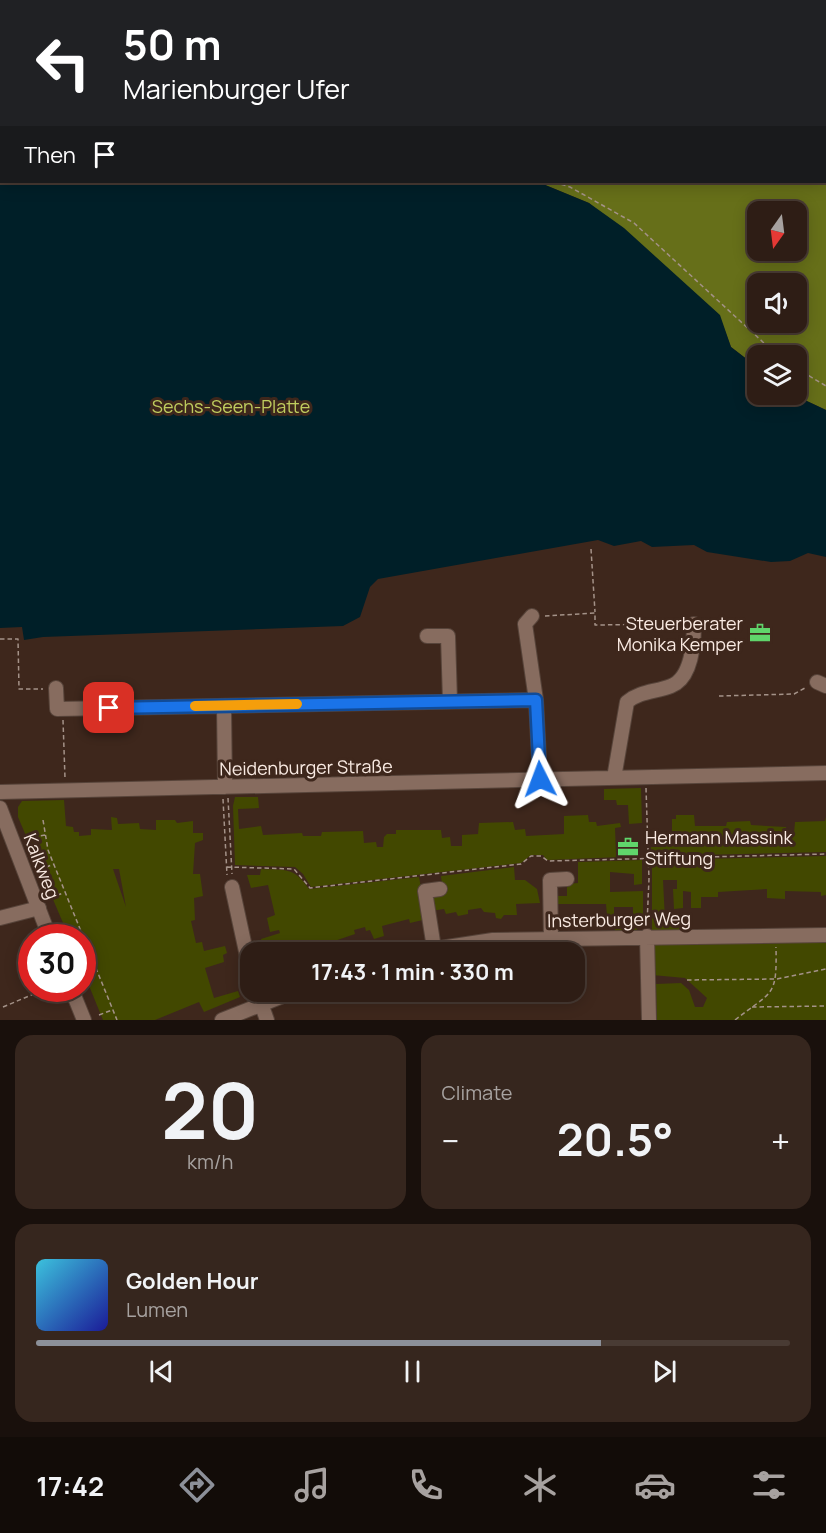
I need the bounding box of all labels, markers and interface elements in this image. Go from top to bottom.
text: 50 m [123,15,221,73]
icon: left [24,24,102,102]
text: Marienburger Ufer [123,70,350,107]
icon: arrive [88,138,121,171]
text: Then [24,140,76,170]
north arrow [747,201,807,261]
map controls [747,201,807,405]
button: sound [747,273,807,333]
button: layers [747,345,807,405]
park label: Sechs-Seen-Platte [152,394,310,418]
place label: Steuerberater Monika Kemper [617,611,744,656]
office icon: Steuerberater Monika Kemper [748,621,772,645]
pin [83,682,134,733]
icon: arrive [92,691,125,724]
position arrow [508,747,572,811]
street label: Neidenburger Straße [219,753,393,781]
place label: Hermann Massink Stiftung [645,825,794,870]
street label: Kalkweg [19,830,65,902]
office icon: Hermann Massink Stiftung [616,835,640,859]
street label: Insterburger Weg [547,906,691,932]
speed limit sign: 30 [18,924,96,1002]
text: 17:43 · 1 min · 330 m [311,957,514,987]
text: 20 [161,1056,259,1162]
text: Climate [442,1079,513,1106]
text: 20.5° [557,1108,673,1170]
text: − [442,1118,459,1163]
text: + [771,1118,790,1163]
text: km/h [187,1148,234,1175]
text: Golden Hour [126,1266,259,1296]
text: Lumen [126,1296,188,1323]
icon: previous [145,1355,178,1388]
icon: pause [396,1355,429,1388]
icon: next [648,1355,681,1388]
icon: directions [176,1464,218,1506]
icon: music [291,1464,333,1506]
icon: phone [405,1464,447,1506]
icon: climate [519,1464,561,1506]
icon: car [634,1464,676,1506]
icon: filters [748,1464,790,1506]
text: 17:42 [36,1467,104,1504]

